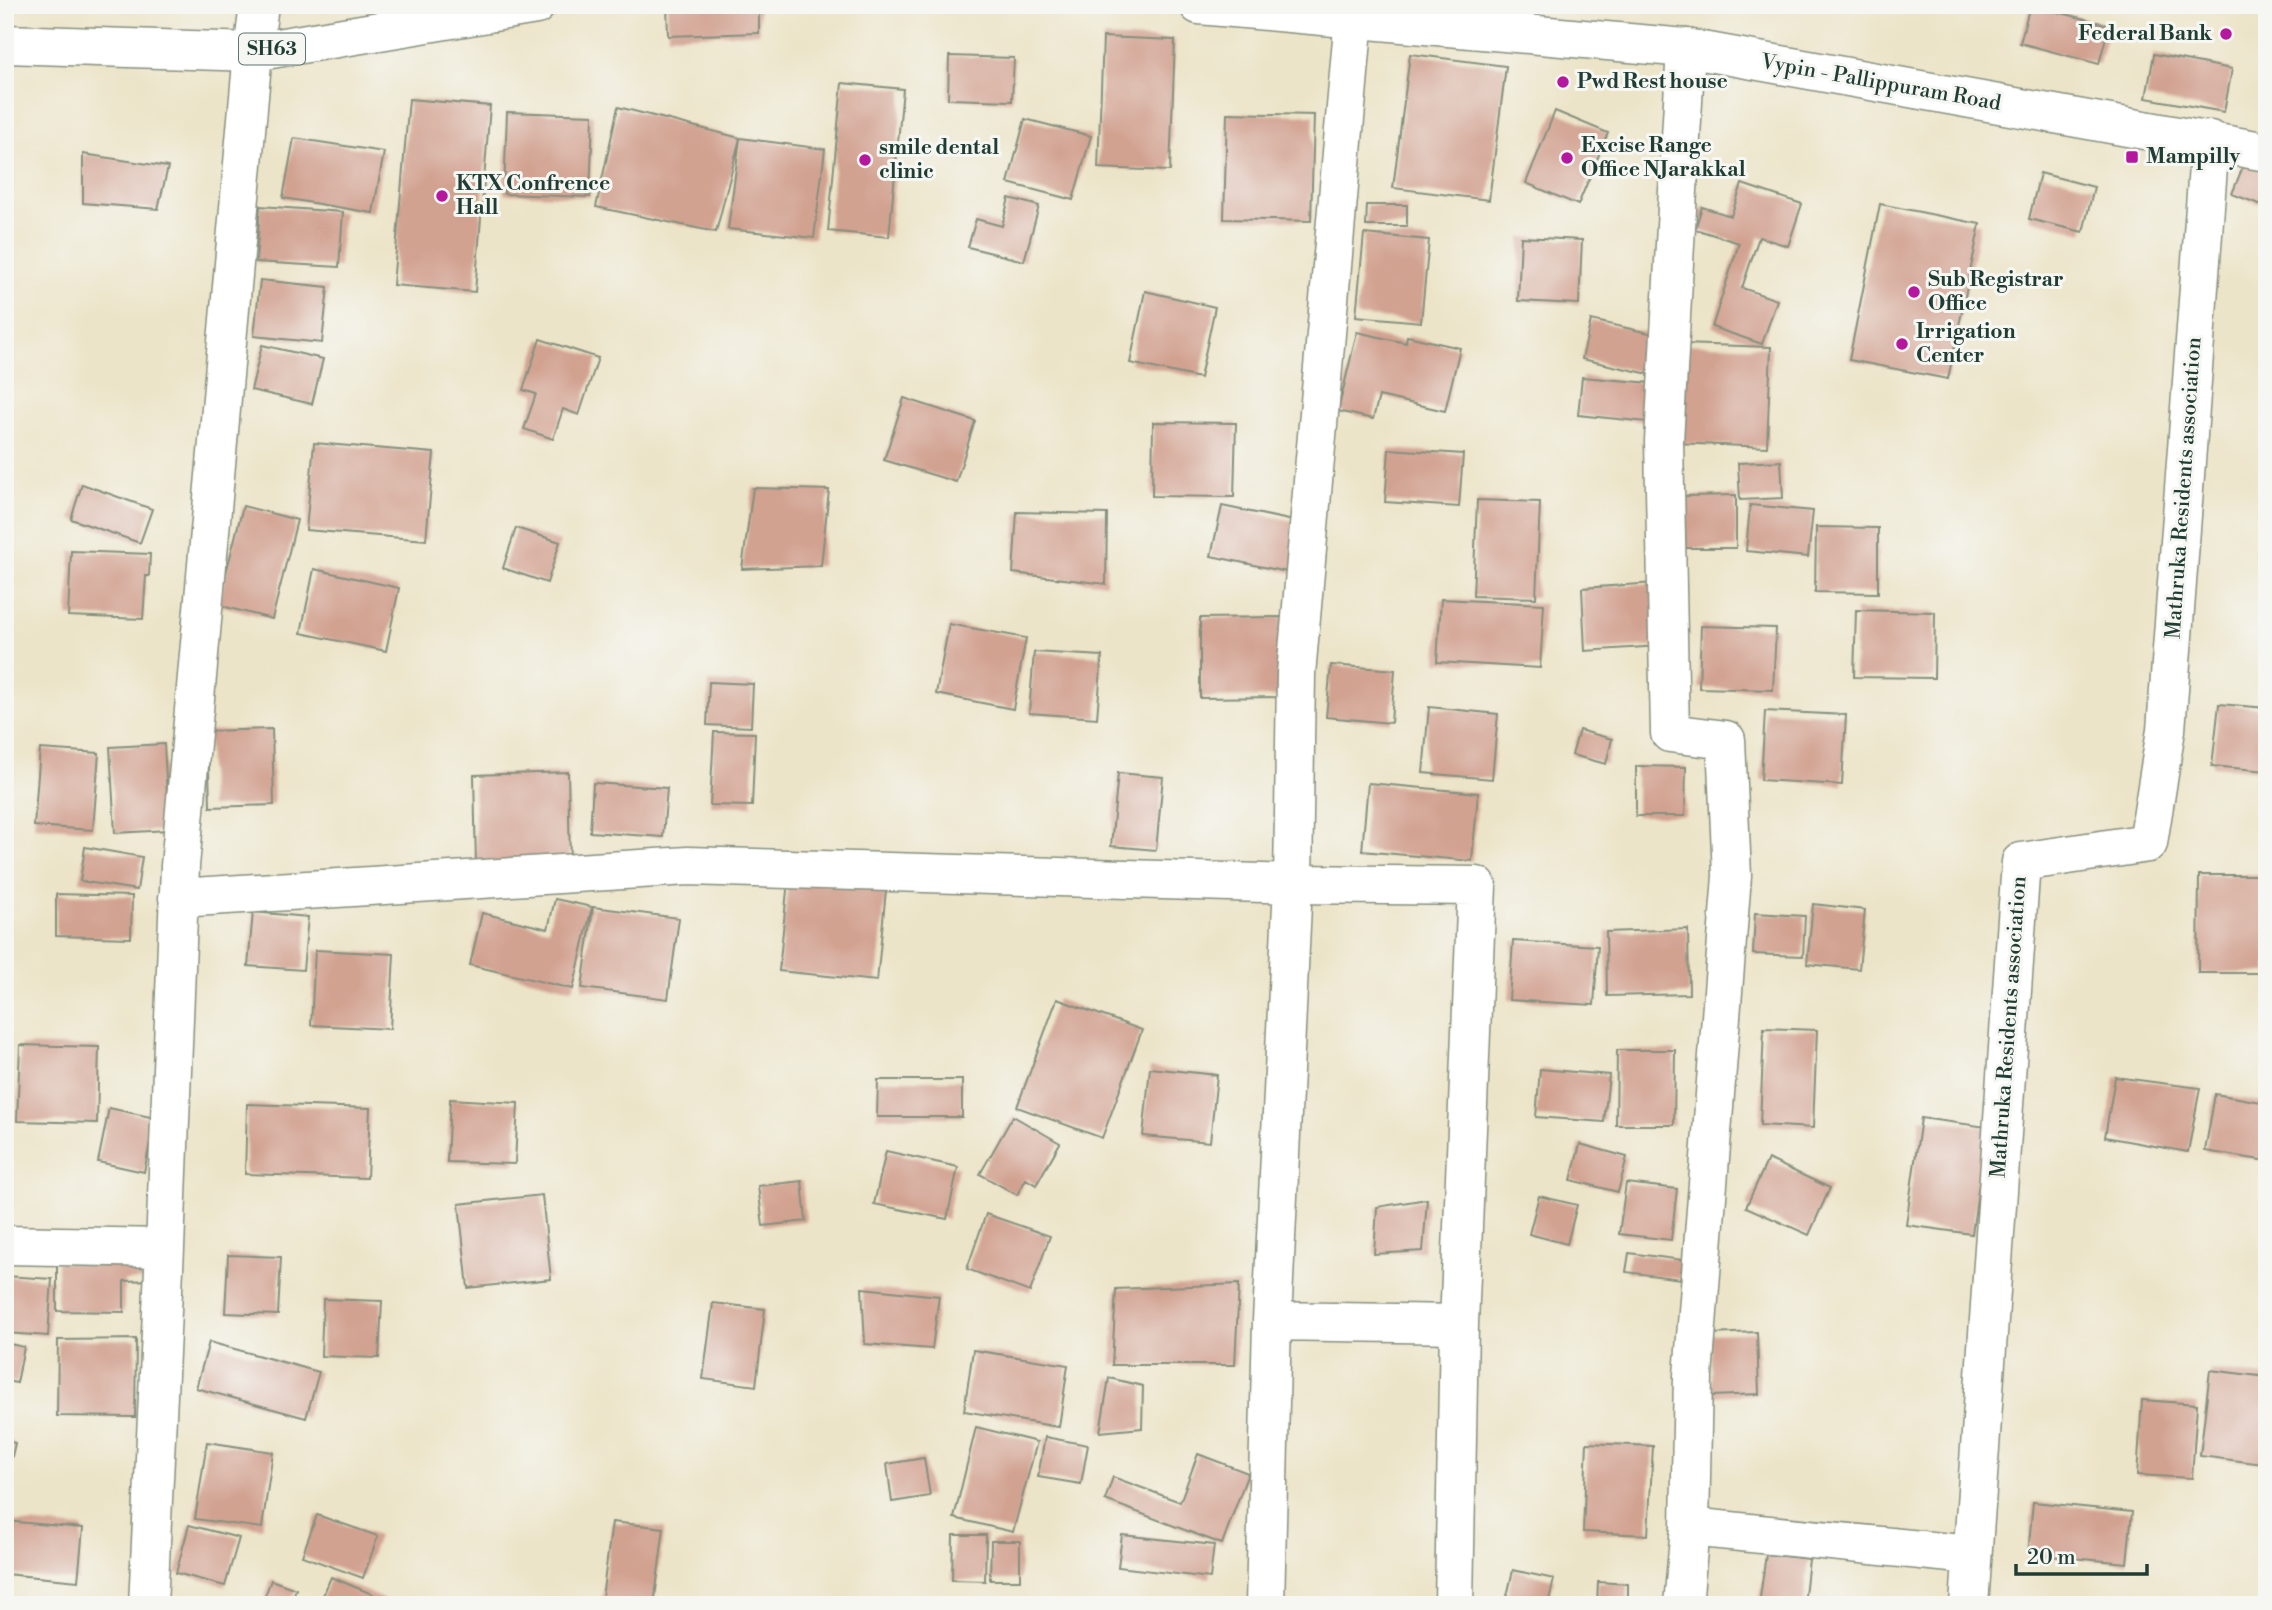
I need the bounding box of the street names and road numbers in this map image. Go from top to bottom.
road number: SH63 [239,34,305,64]
street label: Vypin - Pallippuram Road [1758,49,2003,117]
street label: Mathruka Residents association [2160,336,2208,640]
street label: Mathruka Residents association [1985,875,2033,1179]

